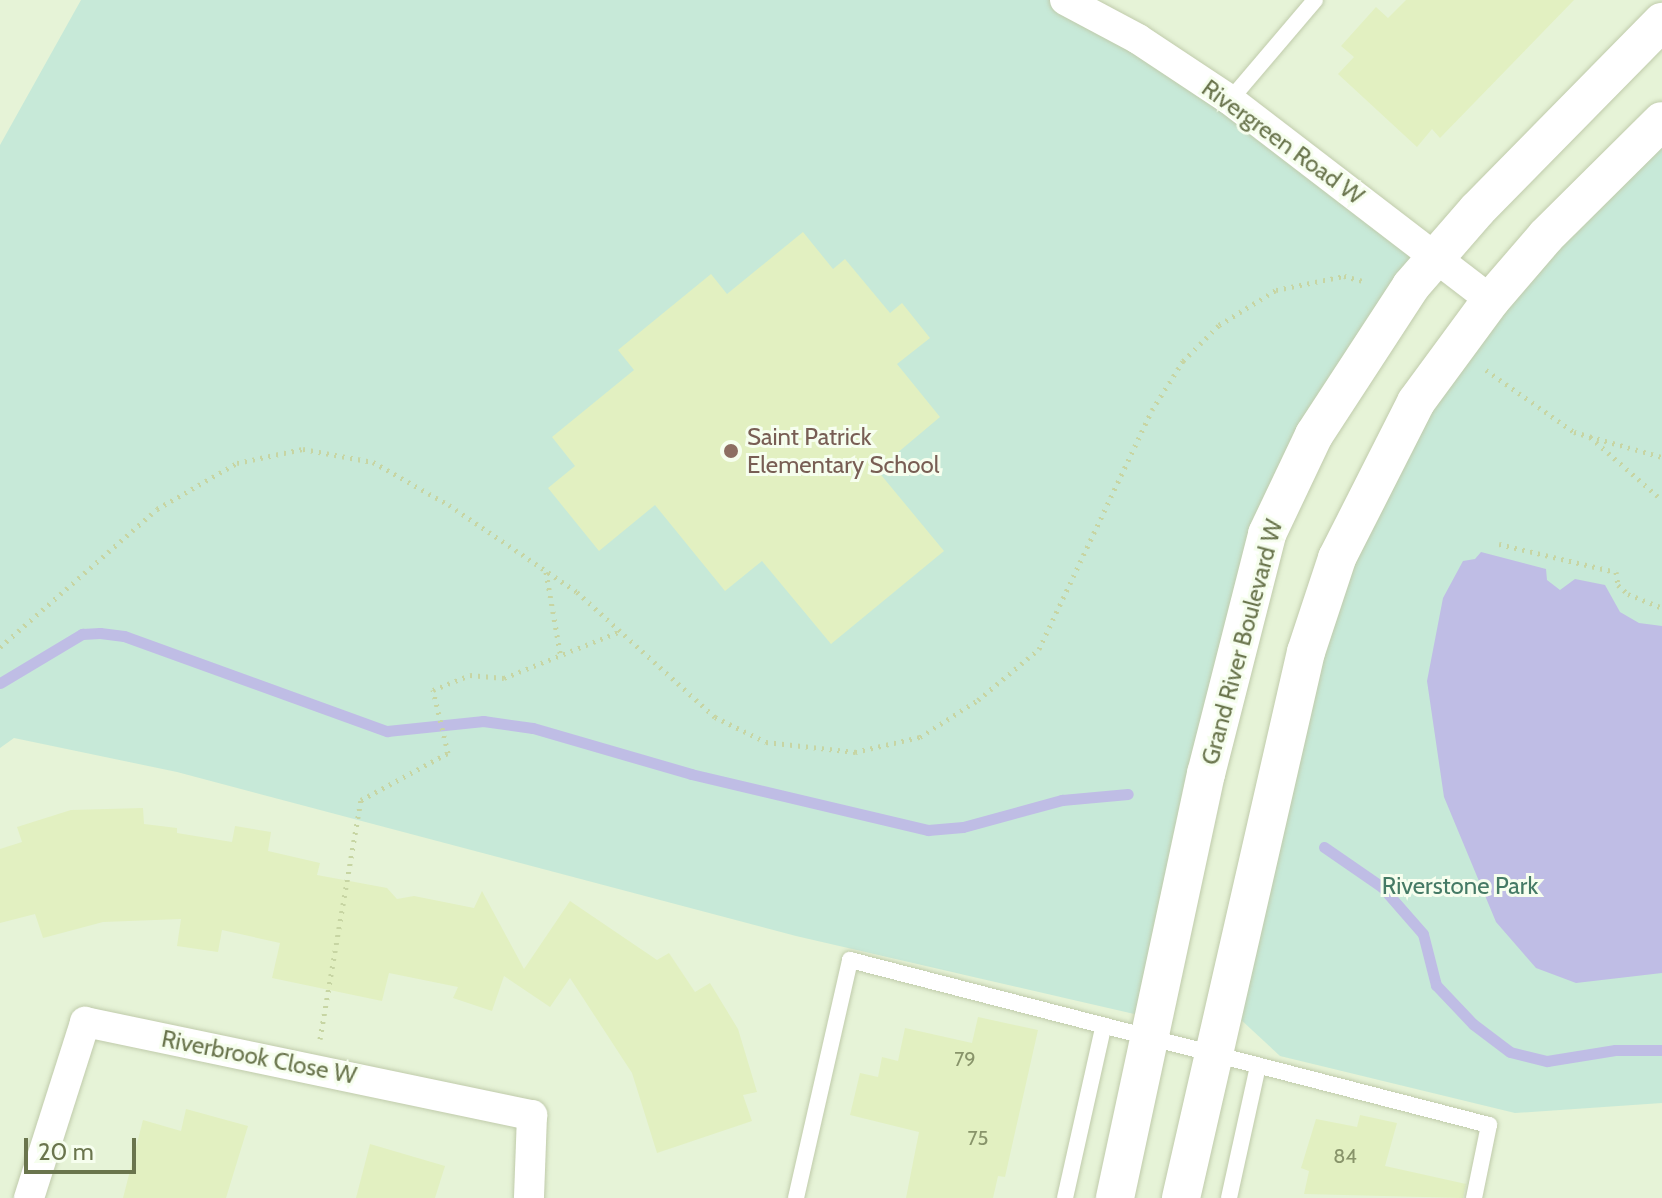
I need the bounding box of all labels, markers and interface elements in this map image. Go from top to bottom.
street label: Rivergreen Road W [1196,73,1370,211]
place label: Saint Patrick Elementary School [747,423,939,479]
marker: Saint Patrick Elementary School [722,442,740,460]
street label: Grand River Boulevard W [1195,516,1289,768]
park label: Riverstone Park [1382,872,1538,900]
street label: Riverbrook Close W [159,1024,359,1090]
house number: 79 [954,1047,976,1071]
scale bar [28,1122,140,1172]
house number: 75 [968,1126,988,1150]
text: 20 m [38,1137,94,1166]
house number: 84 [1333,1144,1357,1168]

